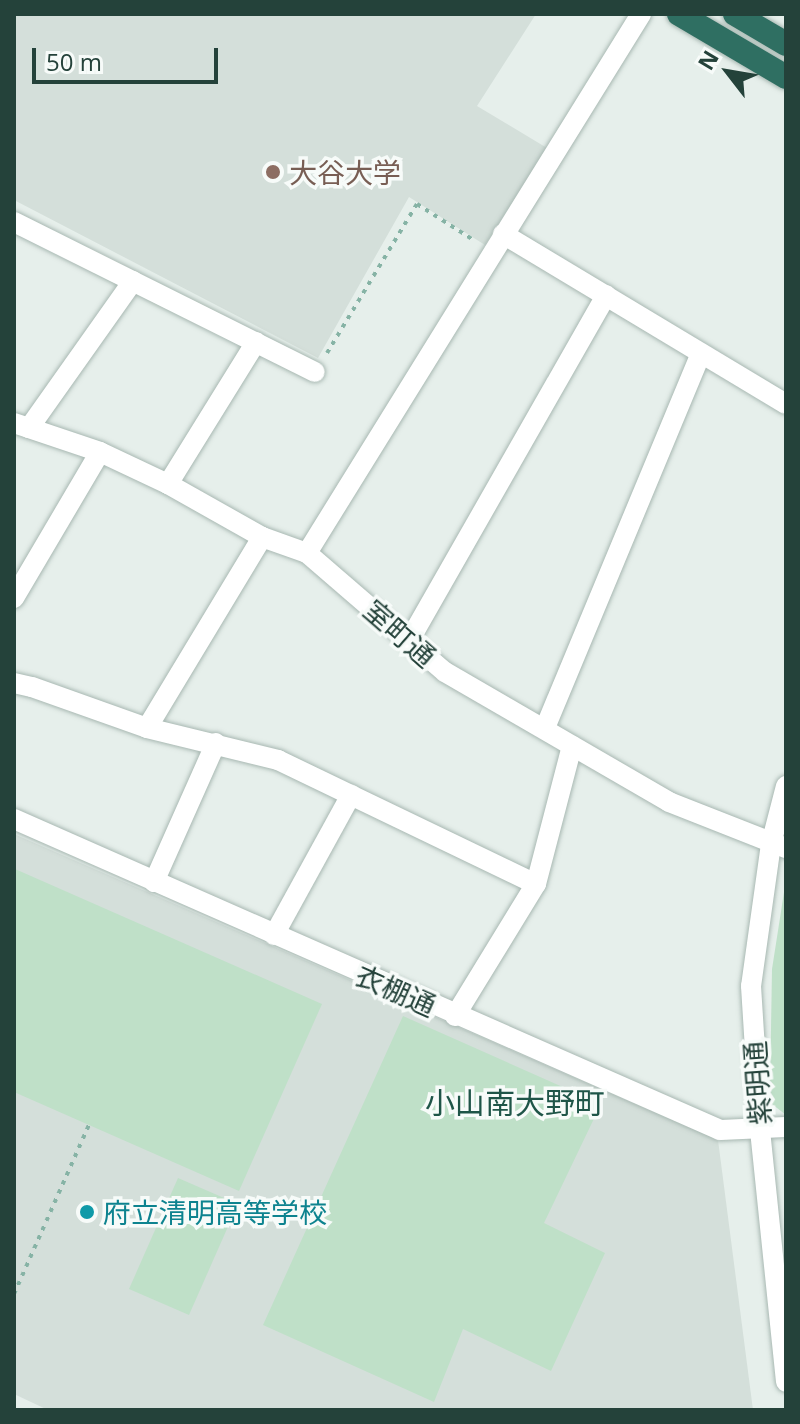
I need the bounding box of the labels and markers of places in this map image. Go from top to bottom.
place label: 大谷大学 [289,155,401,189]
marker: 大谷大学 [264,163,282,181]
place label: 府立清明高等学校 [103,1195,327,1229]
marker: 府立清明高等学校 [78,1203,96,1221]

